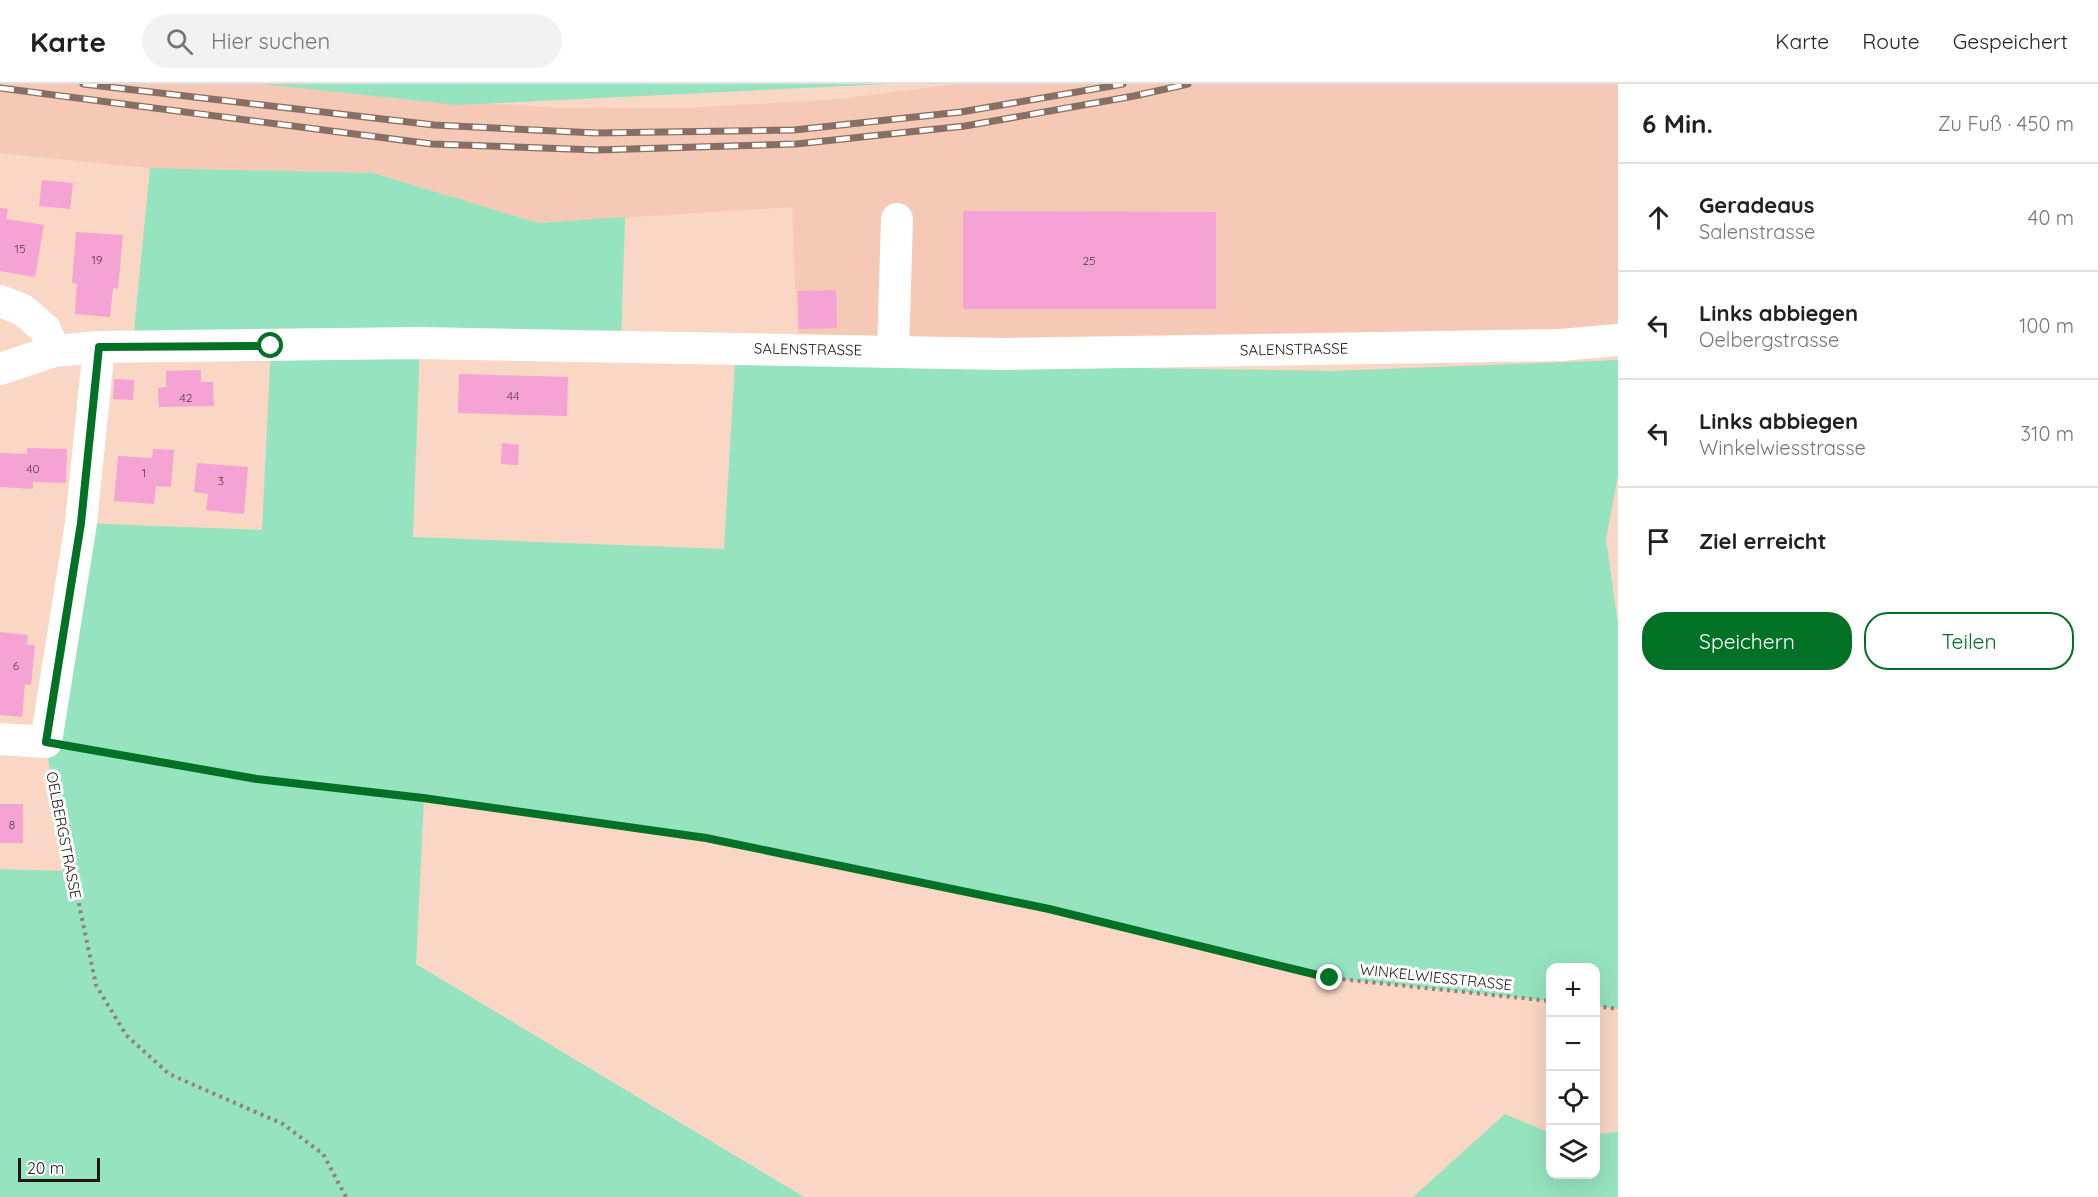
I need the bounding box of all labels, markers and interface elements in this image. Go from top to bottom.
search box [142,14,562,68]
text: Karte [30,24,106,59]
icon: search [163,25,196,58]
text: Hier suchen [211,27,330,55]
text: Karte [1775,28,1829,54]
text: Route [1862,28,1920,54]
text: Gespeichert [1953,28,2068,54]
text: 6 Min. [1642,107,1713,140]
text: Zu Fuß · 450 m [1938,111,2074,136]
text: Geradeaus [1699,191,1814,219]
icon: ahead [1642,201,1675,234]
text: 40 m [2028,205,2074,230]
text: Salenstrasse [1699,219,1815,244]
house number: 15 [15,241,25,256]
house number: 19 [91,252,103,267]
house number: 25 [1082,253,1096,268]
text: Links abbiegen [1699,299,1858,327]
icon: left [1642,309,1675,342]
text: 100 m [2019,313,2074,338]
text: Oelbergstrasse [1699,327,1839,352]
route start [257,332,283,358]
street label: SALENSTRASSE [754,339,862,359]
street label: SALENSTRASSE [1240,339,1348,359]
house number: 44 [507,388,519,403]
house number: 42 [180,390,193,405]
text: Links abbiegen [1699,407,1858,435]
icon: left [1642,417,1675,450]
text: 310 m [2021,421,2074,446]
text: Winkelwiesstrasse [1699,435,1866,460]
house number: 40 [26,461,40,476]
house number: 1 [142,465,146,480]
house number: 3 [218,473,224,488]
icon: arrive [1642,525,1675,558]
text: Ziel erreicht [1699,527,1827,555]
button: Speichern [1642,612,1852,670]
button: Teilen [1864,612,2074,670]
house number: 6 [13,658,20,673]
street label: OELBERGSTRASSE [42,770,86,900]
house number: 8 [9,817,15,832]
street label: WINKELWIESSTRASSE [1359,960,1513,994]
map controls [1546,963,1600,1179]
button: + [1546,963,1600,1017]
route end [1316,964,1342,990]
button: − [1546,1017,1600,1071]
button: locate [1546,1071,1600,1125]
button: layers [1546,1125,1600,1179]
scale bar [18,1155,100,1182]
text: 20 m [27,1158,64,1178]

